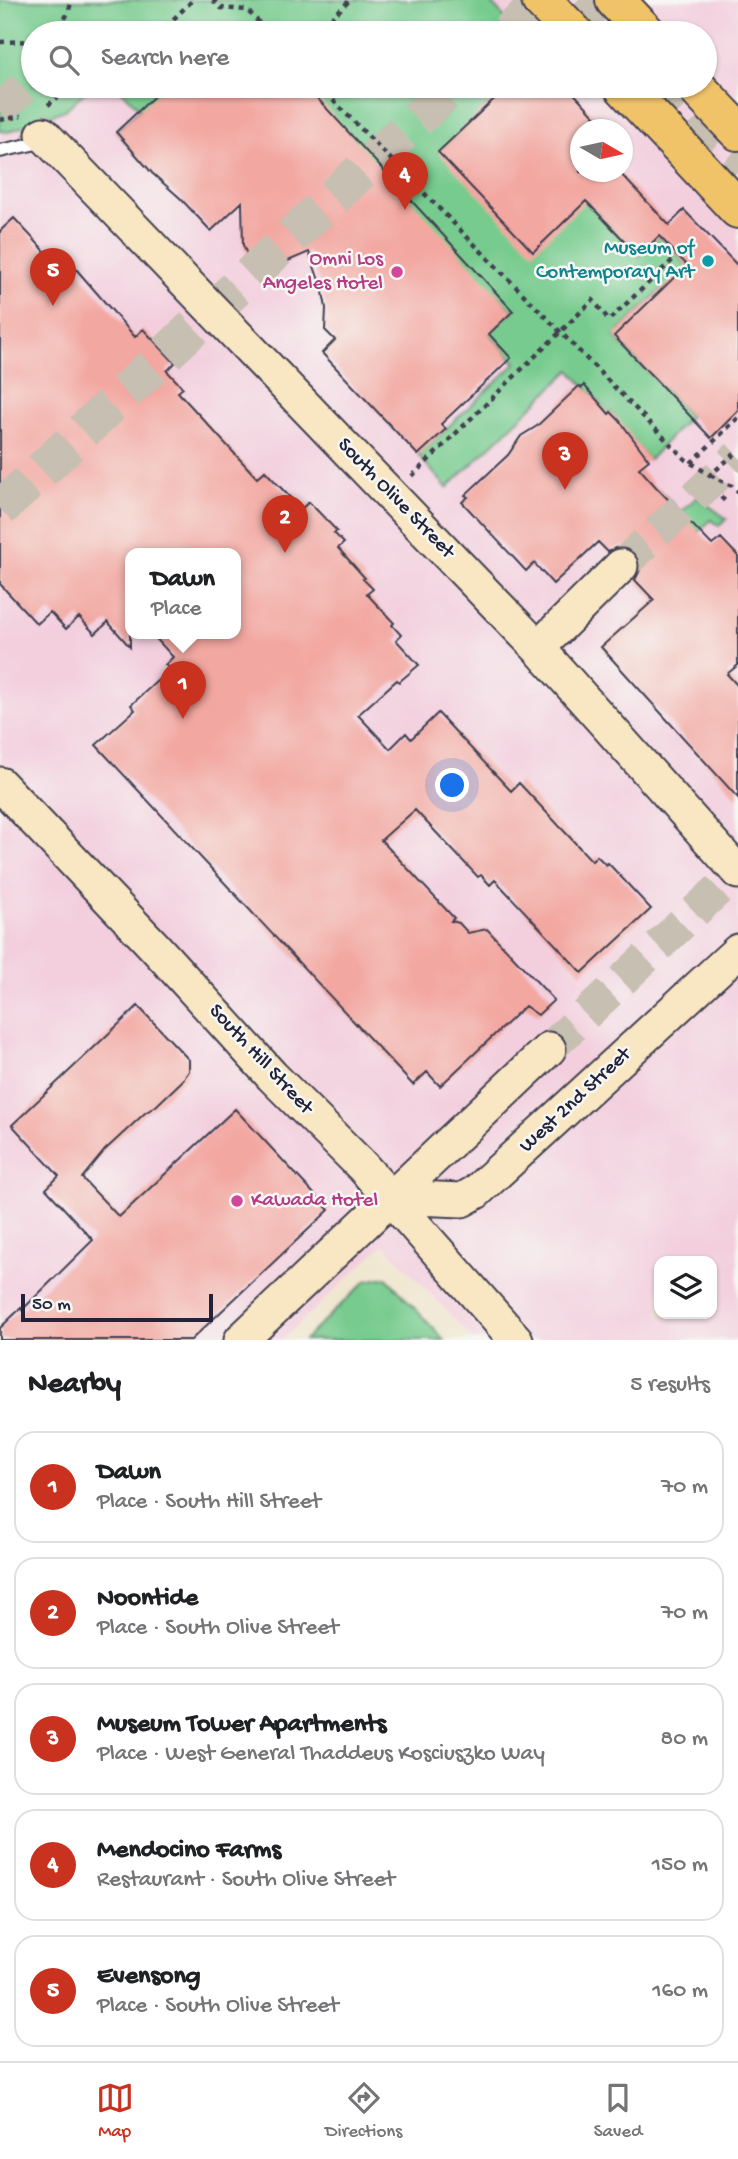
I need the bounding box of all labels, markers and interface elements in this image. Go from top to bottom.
search box [21,21,717,98]
icon: search [45,41,83,79]
text: Search here [101,44,229,75]
north arrow [570,119,633,182]
pin: 4 [382,152,428,210]
place label: Museum of Contemporary Art [536,237,696,286]
pin: 5 [30,248,76,306]
place label: Omni Los Angeles Hotel [263,248,384,297]
marker: Museum of Contemporary Art [700,253,716,269]
marker: Omni Los Angeles Hotel [389,264,405,280]
pin: 3 [542,432,588,490]
street label: South Olive Street [331,433,461,566]
pin: 2 [262,495,308,553]
popup [125,548,241,639]
text: Dawn [151,565,215,596]
text: Place [151,596,201,623]
pin: 1 [160,661,206,719]
your location [435,768,469,802]
street label: South Hill Street [202,1000,319,1122]
street label: West 2nd Street [515,1041,639,1159]
place label: Kawada Hotel [251,1189,378,1214]
marker: Kawada Hotel [229,1193,245,1209]
map controls [654,1256,717,1319]
button: layers [654,1256,717,1319]
scale bar [21,1291,214,1323]
text: 50 m [32,1294,71,1317]
text: Nearby [28,1368,121,1403]
text: 5 results [630,1372,710,1399]
text: Dawn [97,1458,161,1489]
text: 1 [48,1474,58,1501]
text: 70 m [661,1474,708,1501]
text: Place · South Hill Street [97,1489,321,1516]
text: Noontide [97,1584,198,1615]
text: 2 [47,1600,59,1627]
text: 70 m [661,1600,708,1627]
text: Place · South Olive Street [97,1615,339,1642]
text: Museum Tower Apartments [97,1710,386,1741]
text: 3 [47,1726,59,1753]
text: 80 m [661,1726,708,1753]
text: Place · West General Thaddeus Kosciuszko Way [97,1741,545,1768]
text: Mendocino Farms [97,1836,281,1867]
text: 4 [48,1852,58,1879]
text: 150 m [652,1852,708,1879]
text: Restaurant · South Olive Street [97,1867,395,1894]
text: Evensong [97,1962,201,1993]
text: 5 [47,1978,59,2005]
text: 160 m [652,1978,708,2005]
text: Place · South Olive Street [97,1993,339,2020]
tab: Map [96,2079,134,2144]
tab: Directions [325,2079,402,2144]
tab: Saved [594,2079,642,2144]

